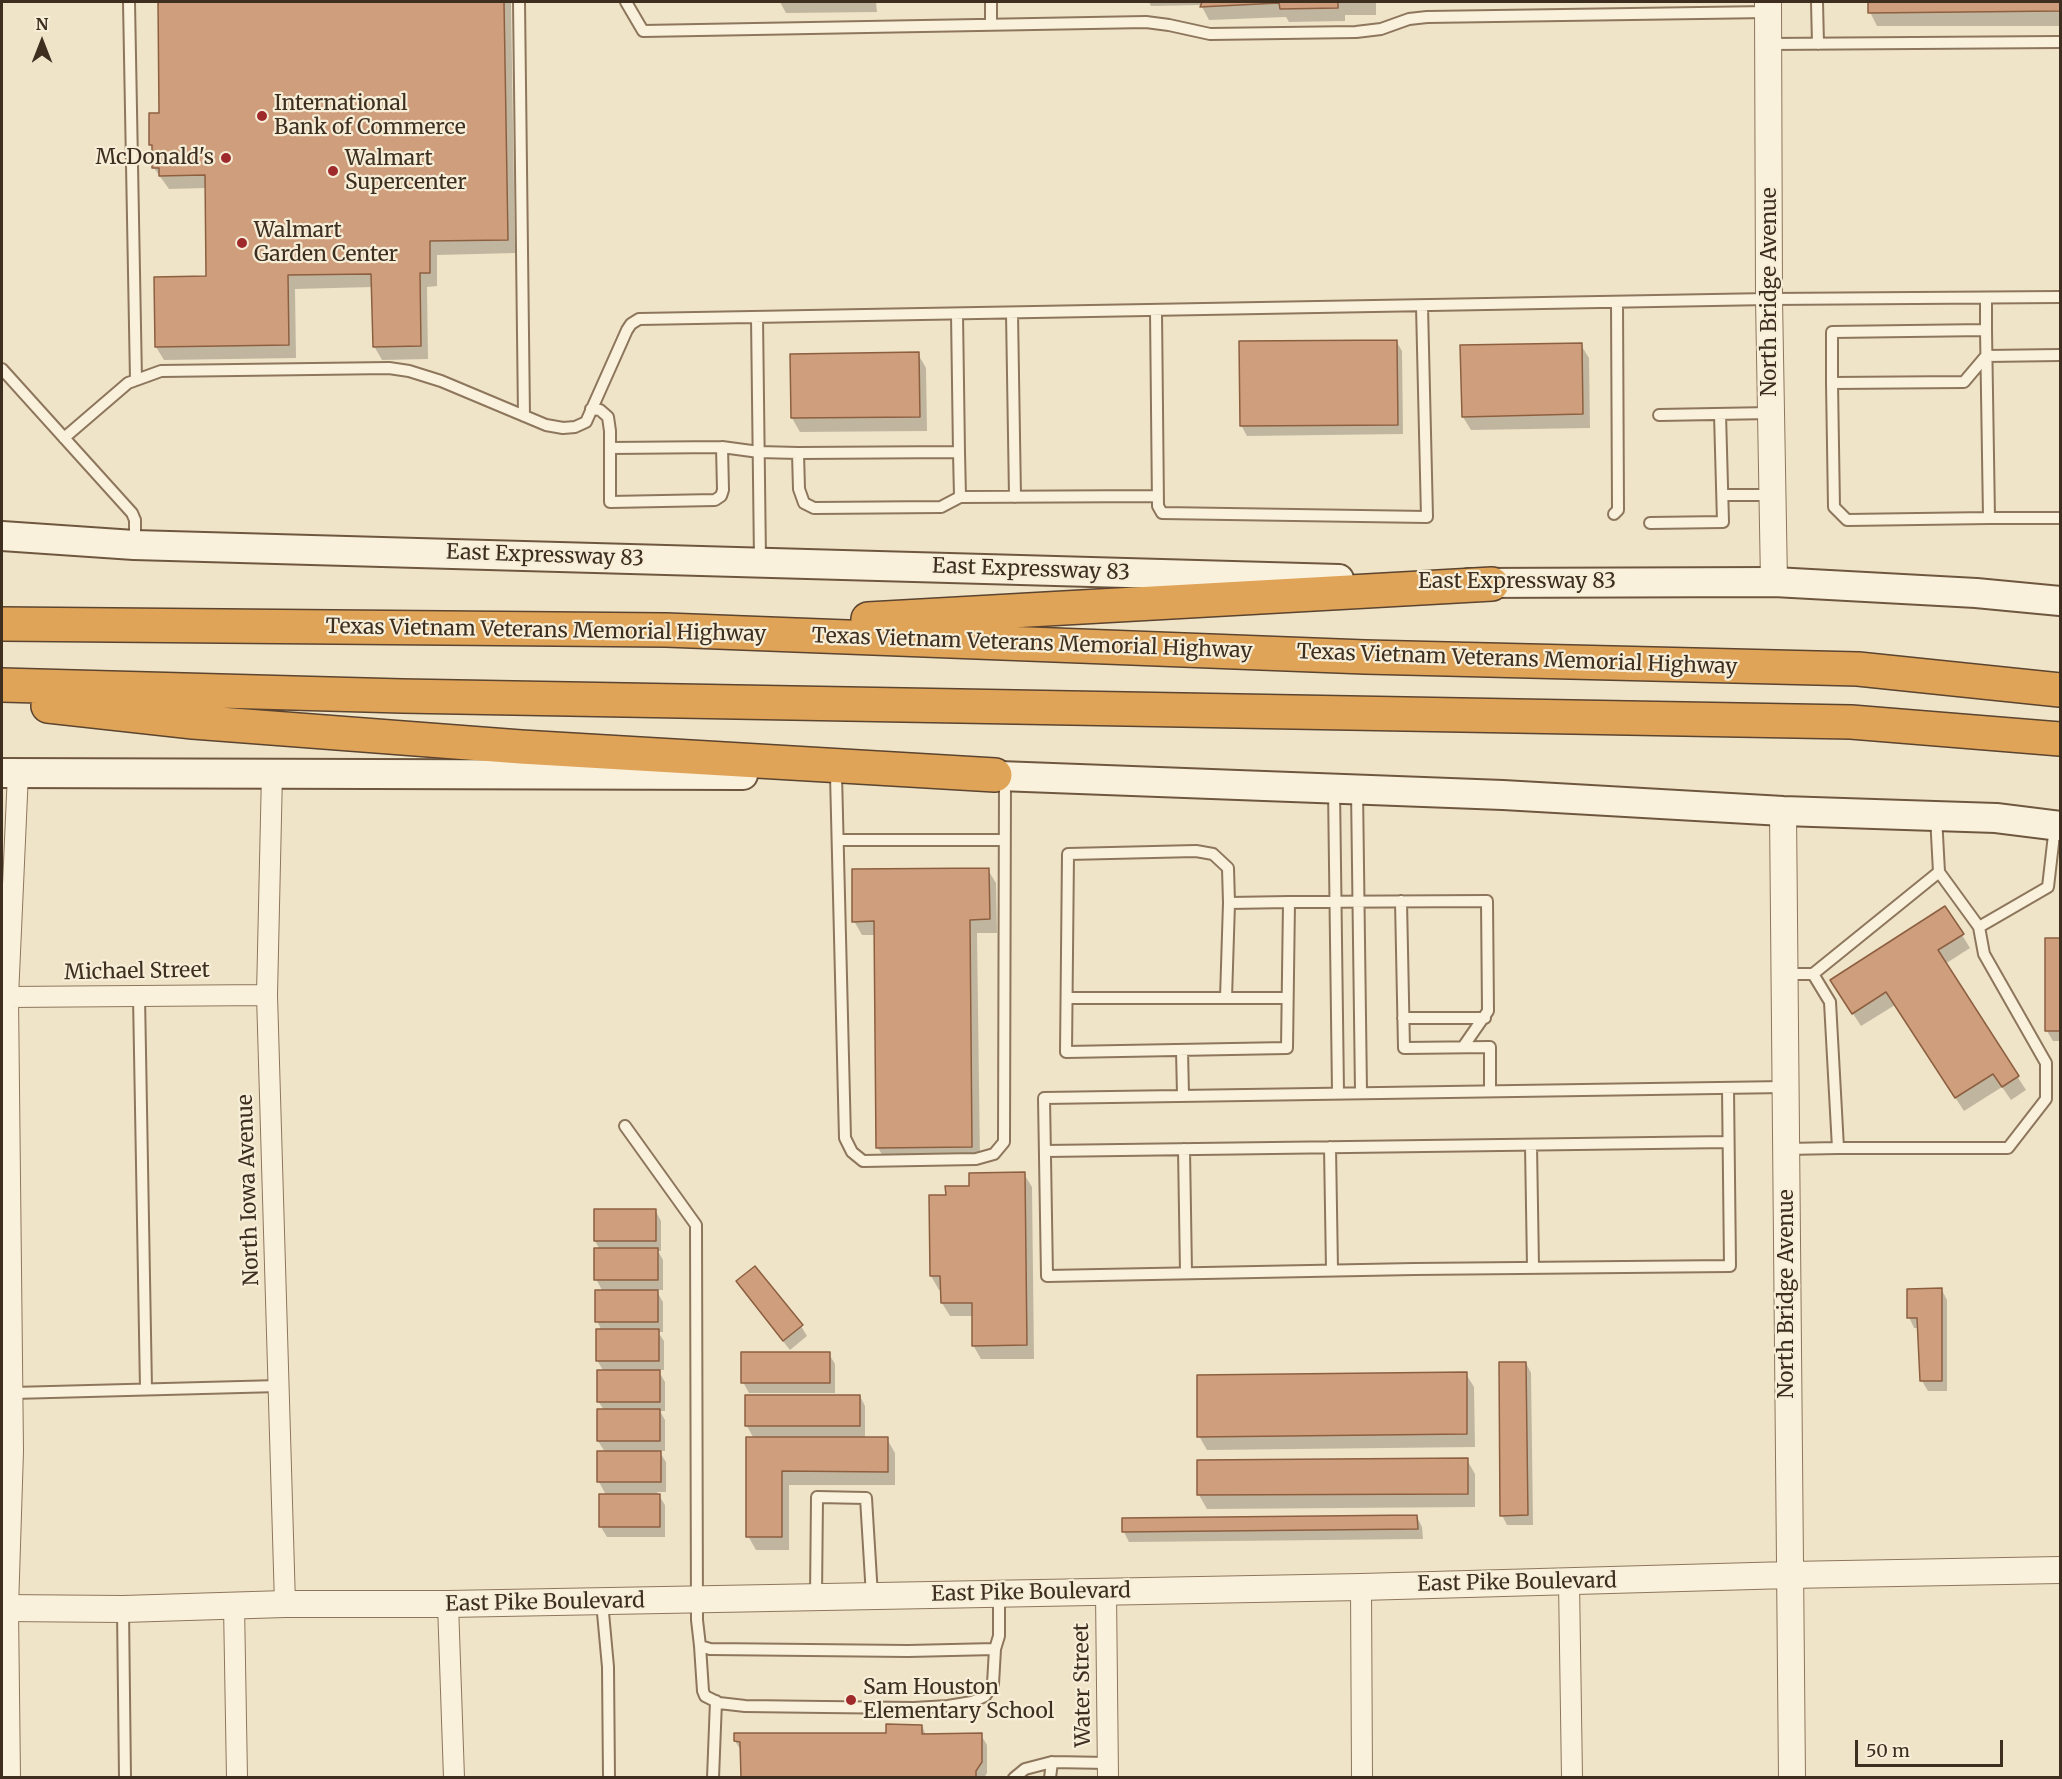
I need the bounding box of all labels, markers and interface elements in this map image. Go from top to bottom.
north arrow [12,12,72,72]
text: N [36,14,48,34]
place label: International Bank of Commerce [274,91,466,141]
marker: International Bank of Commerce [255,109,269,123]
place label: McDonald's [95,145,214,171]
place label: Walmart Supercenter [345,146,467,196]
marker: McDonald's [219,151,233,165]
marker: Walmart Supercenter [326,164,340,178]
street label: North Bridge Avenue [1757,187,1783,397]
place label: Walmart Garden Center [254,218,398,268]
marker: Walmart Garden Center [235,236,249,250]
street label: East Expressway 83 [446,540,644,572]
street label: East Expressway 83 [932,554,1130,586]
street label: East Expressway 83 [1418,569,1616,595]
street label: Texas Vietnam Veterans Memorial Highway [325,615,767,647]
street label: Texas Vietnam Veterans Memorial Highway [811,624,1253,664]
street label: Texas Vietnam Veterans Memorial Highway [1296,640,1738,680]
street label: Michael Street [64,958,210,986]
street label: North Iowa Avenue [233,1094,265,1286]
street label: North Bridge Avenue [1774,1189,1800,1399]
street label: East Pike Boulevard [1417,1569,1617,1597]
street label: East Pike Boulevard [931,1579,1131,1607]
street label: East Pike Boulevard [445,1589,645,1617]
street label: Water Street [1069,1623,1097,1747]
place label: Sam Houston Elementary School [863,1675,1054,1725]
marker: Sam Houston Elementary School [844,1693,858,1707]
scale bar [1858,1728,2006,1766]
text: 50 m [1866,1739,1910,1762]

